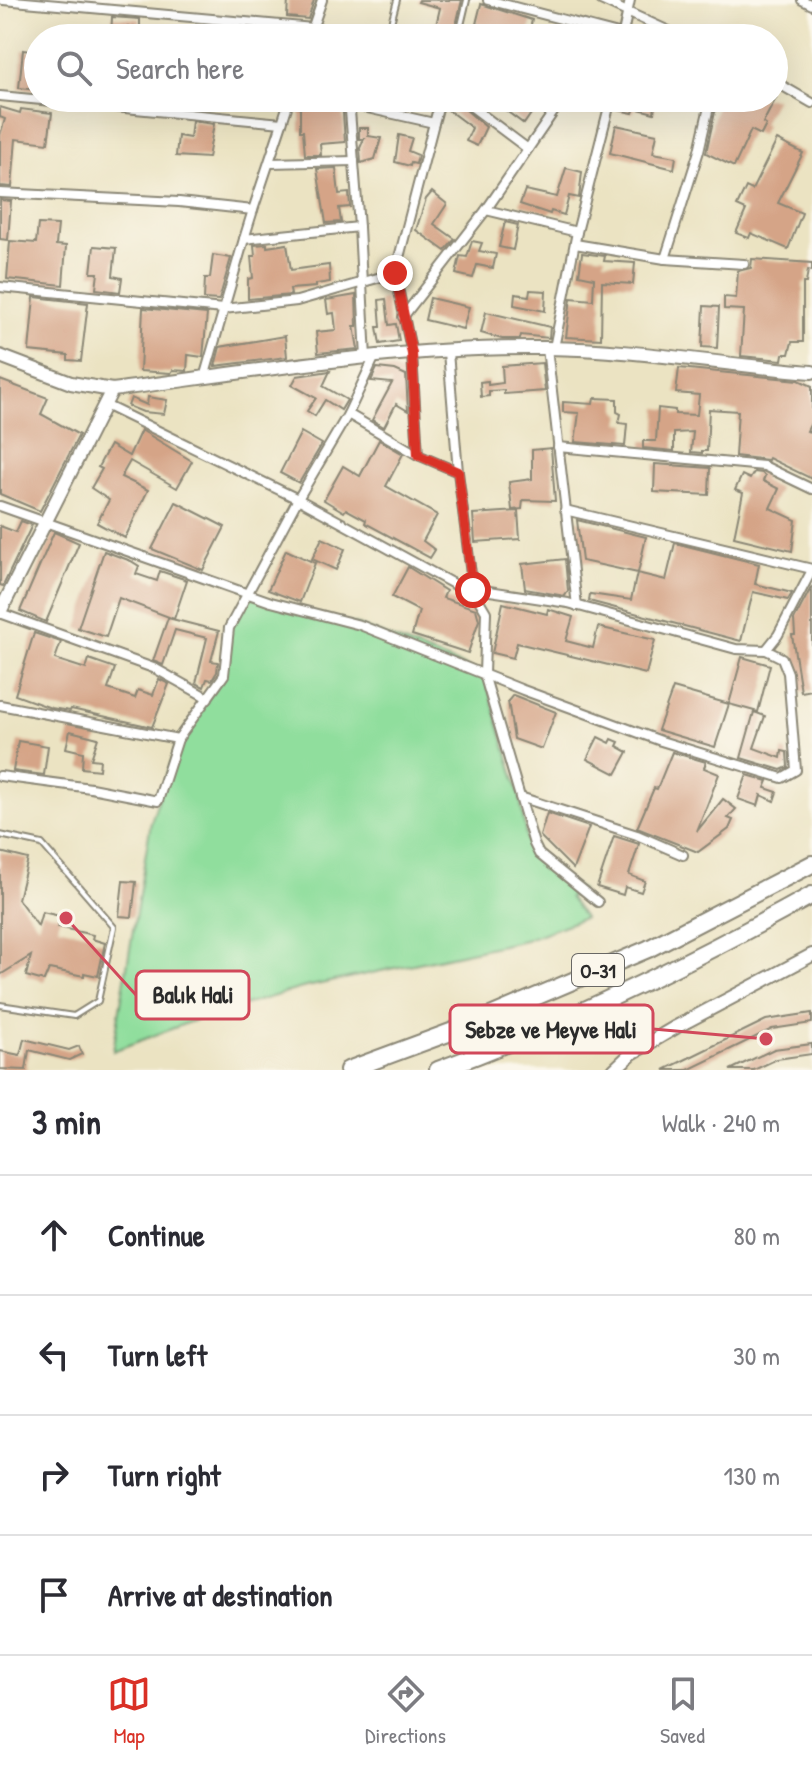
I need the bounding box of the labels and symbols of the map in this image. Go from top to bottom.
route end [377,255,413,291]
route start [455,572,491,608]
road number: O-31 [572,954,624,986]
callout: Balık Hali [136,971,249,1019]
text: Balık Hali [152,978,234,1010]
callout: Sebze ve Meyve Hali [450,1005,653,1053]
text: Sebze ve Meyve Hali [465,1013,637,1046]

